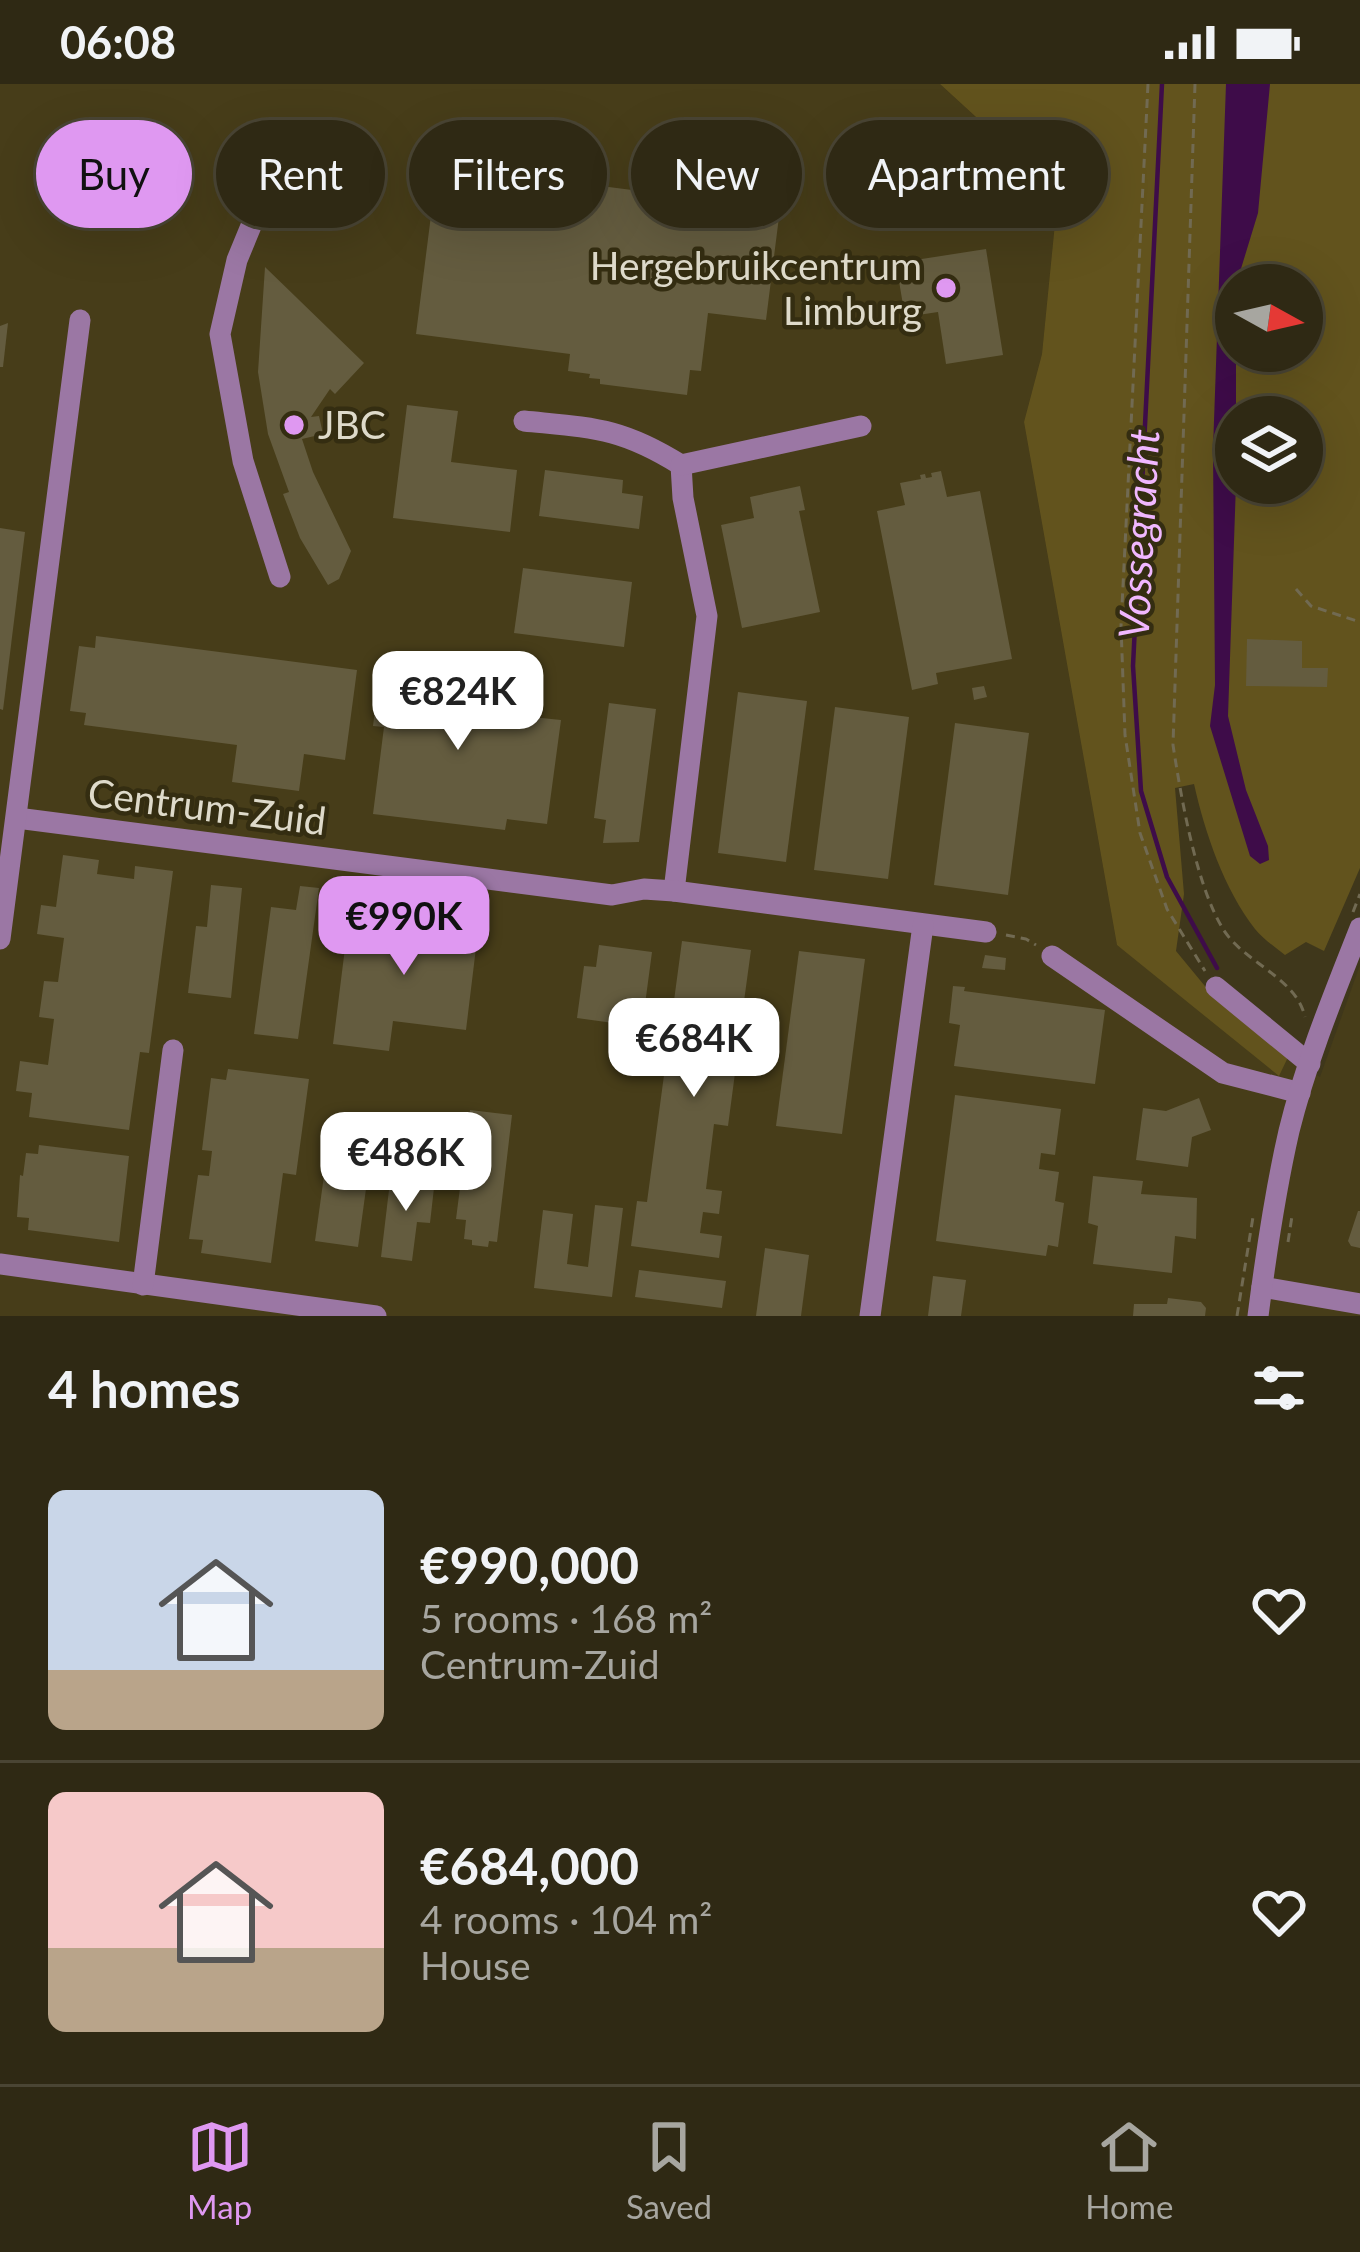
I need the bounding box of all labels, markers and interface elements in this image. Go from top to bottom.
text: 06:08 [60,15,176,69]
chip: Buy [36,120,192,228]
chip: Rent [216,120,385,228]
chip: Filters [409,120,607,228]
chip: New [631,120,802,228]
chip: Apartment [826,120,1108,228]
place label: Hergebruikcentrum Limburg [590,242,922,333]
north arrow [1215,264,1323,372]
map controls [1215,264,1323,504]
marker: Hergebruikcentrum Limburg [933,275,959,301]
button: layers [1215,396,1323,504]
place label: JBC [318,401,386,447]
marker: JBC [281,412,307,438]
water label: Vossegracht [1108,428,1168,640]
pin: €824K [374,651,542,753]
text: €824K [399,667,517,713]
street label: Centrum-Zuid [85,769,329,843]
pin: €990K [320,876,488,978]
text: €990K [345,892,463,938]
pin: €684K [610,998,778,1100]
text: €684K [635,1014,753,1060]
pin: €486K [322,1112,490,1214]
text: €486K [347,1128,465,1174]
icon: filters [1246,1355,1312,1421]
text: 4 homes [48,1358,240,1419]
text: €990,000 [420,1534,639,1595]
icon: home [144,1538,288,1682]
icon: heart [1246,1577,1312,1643]
text: 5 rooms · 168 m² [420,1595,712,1641]
text: Centrum-Zuid [420,1641,660,1687]
text: €684,000 [420,1835,639,1896]
icon: home [144,1840,288,1984]
icon: heart [1246,1879,1312,1945]
text: 4 rooms · 104 m² [420,1896,712,1942]
text: House [420,1942,531,1988]
tab: Map [187,2114,253,2226]
tab: Saved [626,2114,712,2226]
tab: Home [1085,2114,1173,2226]

